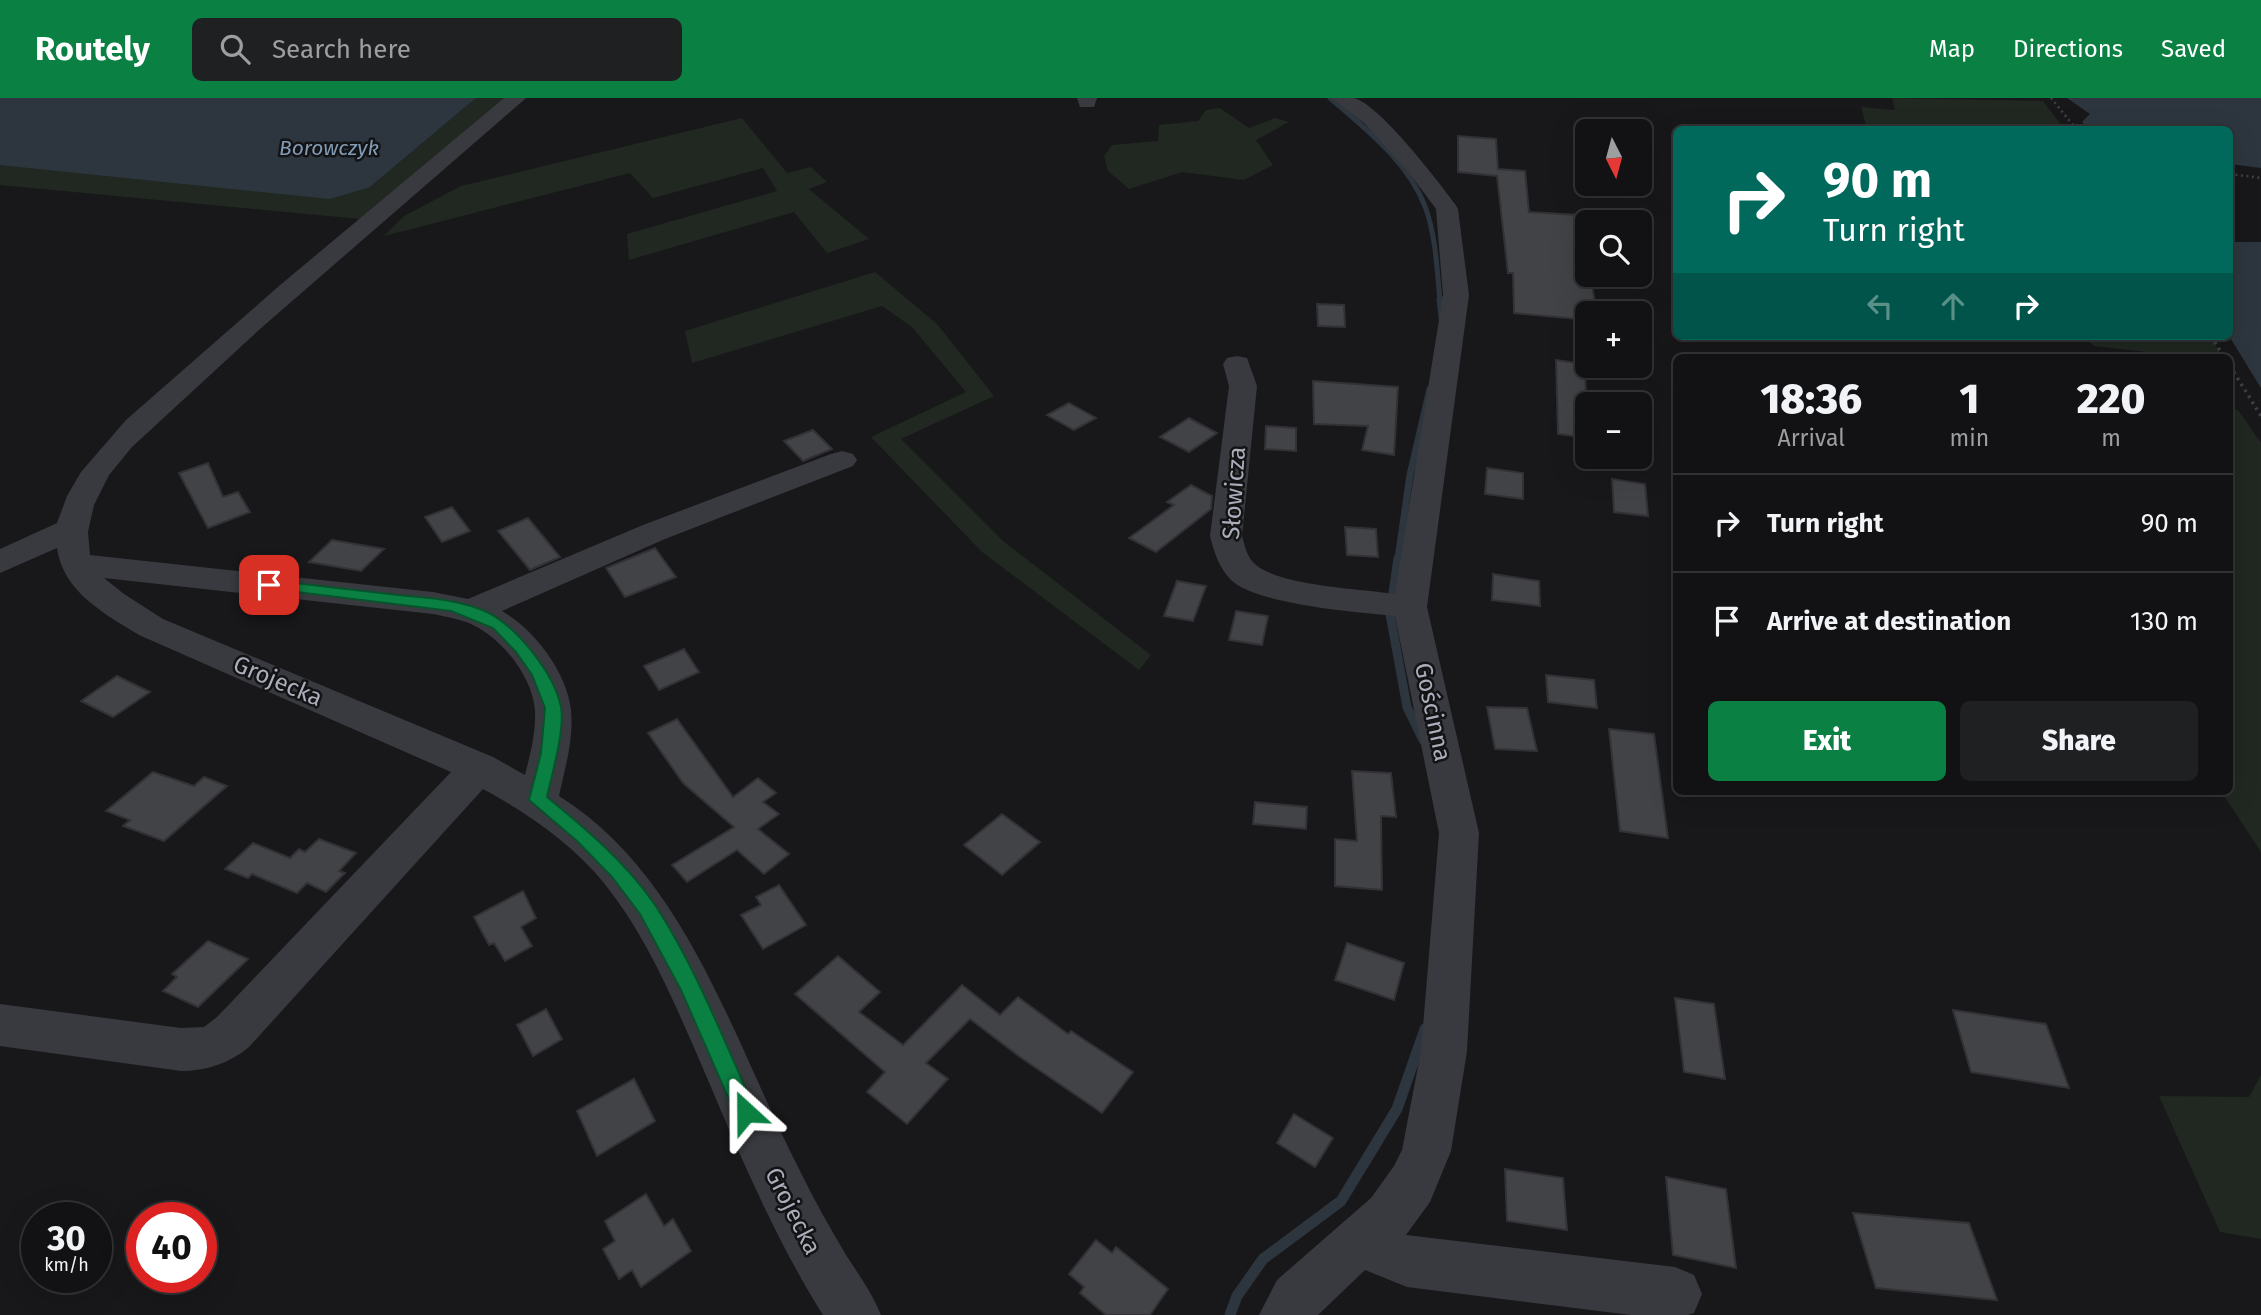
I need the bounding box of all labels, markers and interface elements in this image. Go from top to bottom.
search box [192,18,682,81]
text: Routely [35,29,150,69]
icon: search [216,30,254,68]
text: Search here [272,34,411,65]
text: Map [1929,35,1975,63]
text: Directions [2013,35,2123,63]
text: Saved [2161,35,2226,63]
north arrow [1575,119,1652,196]
map controls [1575,119,1652,469]
water label: Borowczyk [279,135,379,161]
text: 90 m [1823,151,1932,210]
icon: right [1708,154,1799,245]
button: search [1575,210,1652,287]
text: Turn right [1823,211,1965,249]
icon: left [1861,287,1899,325]
icon: ahead [1934,287,1972,325]
icon: right [2007,287,2045,325]
button: + [1575,301,1652,378]
text: 18:36 [1760,374,1862,424]
text: 1 [1959,374,1979,424]
text: 220 [2077,374,2146,424]
button: − [1575,392,1652,469]
text: Arrival [1778,424,1845,452]
text: min [1950,424,1989,452]
text: m [2101,424,2121,452]
street label: Słowicza [1217,446,1251,540]
icon: right [1708,504,1746,542]
text: Turn right [1767,508,1884,539]
text: 90 m [2141,508,2198,539]
pin [239,555,299,615]
icon: arrive [250,566,288,604]
icon: arrive [1708,602,1746,640]
text: Arrive at destination [1767,606,2011,637]
text: 130 m [2130,606,2198,637]
street label: Grojecka [229,650,327,712]
street label: Gościnna [1409,660,1457,764]
button: Exit [1708,701,1946,781]
button: Share [1960,701,2198,781]
position arrow [709,1075,783,1149]
street label: Grojecka [759,1163,827,1259]
speed limit sign: 40 [126,1202,217,1293]
text: 30 [47,1217,86,1259]
text: km/h [44,1254,89,1276]

